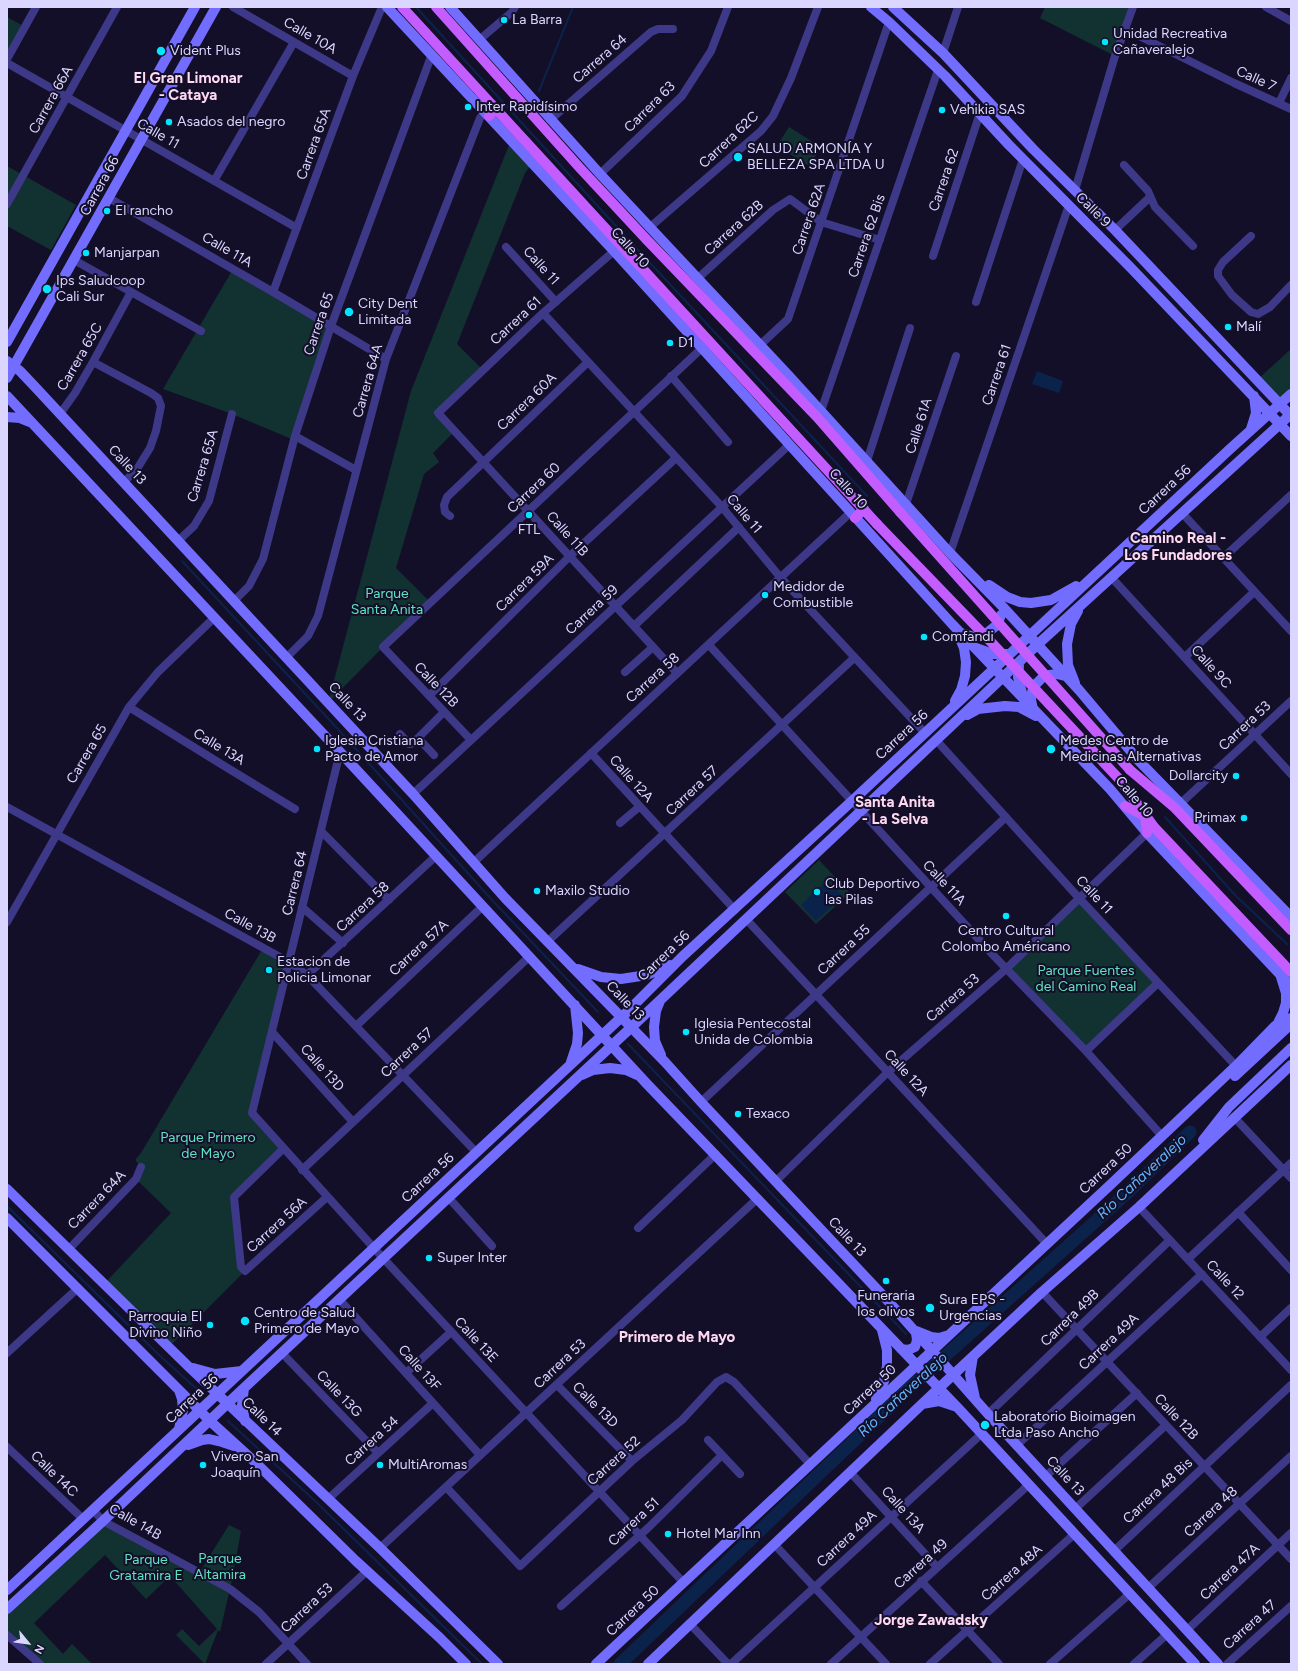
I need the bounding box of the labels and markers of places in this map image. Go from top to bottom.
place label: La Barra [512,12,562,28]
marker: La Barra [499,15,509,25]
place label: Unidad Recreativa Cañaveralejo [1113,26,1227,58]
marker: Unidad Recreativa Cañaveralejo [1100,37,1110,47]
place label: Vident Plus [170,43,241,59]
marker: Vident Plus [155,45,167,57]
place label: Inter Rapidísimo [476,99,577,115]
marker: Inter Rapidísimo [463,102,473,112]
place label: Vehikia SAS [950,102,1025,118]
marker: Vehikia SAS [937,105,947,115]
place label: Asados del negro [177,114,285,130]
marker: Asados del negro [164,117,174,127]
place label: SALUD ARMONÍA Y BELLEZA SPA LTDA U [747,141,885,174]
marker: SALUD ARMONÍA Y BELLEZA SPA LTDA U [732,151,744,163]
place label: El rancho [115,203,173,219]
marker: El rancho [102,206,112,216]
place label: Manjarpan [94,245,160,261]
marker: Manjarpan [81,248,91,258]
place label: Ips Saludcoop Cali Sur [56,273,145,306]
marker: Ips Saludcoop Cali Sur [41,283,53,295]
place label: City Dent Limitada [358,296,418,328]
marker: City Dent Limitada [343,306,355,318]
place label: Malí [1236,319,1261,335]
marker: Malí [1223,322,1233,332]
place label: D1 [678,335,693,351]
marker: D1 [665,338,675,348]
marker: FTL [524,510,534,520]
place label: FTL [518,522,540,538]
place label: Medidor de Combustible [773,579,853,612]
marker: Medidor de Combustible [760,590,770,600]
place label: Comfandi [932,629,994,645]
marker: Comfandi [919,632,929,642]
place label: Iglesia Cristiana Pacto de Amor [325,733,423,766]
place label: Medes Centro de Medicinas Alternativas [1060,733,1201,766]
marker: Medes Centro de Medicinas Alternativas [1045,743,1057,755]
marker: Iglesia Cristiana Pacto de Amor [312,744,322,754]
place label: Dollarcity [1169,768,1228,784]
marker: Dollarcity [1231,771,1241,781]
place label: Primax [1194,810,1236,826]
marker: Primax [1239,813,1249,823]
place label: Club Deportivo las Pilas [825,876,920,908]
place label: Maxilo Studio [545,883,630,899]
marker: Maxilo Studio [532,886,542,896]
marker: Club Deportivo las Pilas [812,887,822,897]
marker: Centro Cultural Colombo Américano [1001,911,1011,921]
place label: Centro Cultural Colombo Américano [942,923,1070,956]
place label: Estacion de Policia Limonar [277,954,371,986]
marker: Estacion de Policia Limonar [264,965,274,975]
place label: Iglesia Pentecostal Unida de Colombia [694,1016,813,1048]
marker: Iglesia Pentecostal Unida de Colombia [681,1027,691,1037]
place label: Texaco [746,1106,790,1122]
marker: Texaco [733,1109,743,1119]
place label: Super Inter [437,1250,507,1266]
marker: Super Inter [424,1253,434,1263]
marker: Funeraria los olivos [881,1276,891,1286]
place label: Funeraria los olivos [857,1288,915,1320]
place label: Sura EPS - Urgencias [939,1292,1005,1324]
marker: Sura EPS - Urgencias [924,1302,936,1314]
place label: Centro de Salud Primero de Mayo [254,1305,359,1338]
place label: Parroquia El Divino Niño [128,1309,202,1342]
marker: Centro de Salud Primero de Mayo [239,1315,251,1327]
marker: Parroquia El Divino Niño [205,1320,215,1330]
place label: Laboratorio Bioimagen Ltda Paso Ancho [994,1409,1135,1442]
marker: Laboratorio Bioimagen Ltda Paso Ancho [979,1419,991,1431]
place label: Vivero San Joaquín [211,1449,279,1482]
place label: MultiAromas [388,1457,467,1473]
marker: Vivero San Joaquín [198,1460,208,1470]
marker: MultiAromas [375,1460,385,1470]
place label: Hotel Mar Inn [676,1526,761,1542]
marker: Hotel Mar Inn [663,1529,673,1539]

